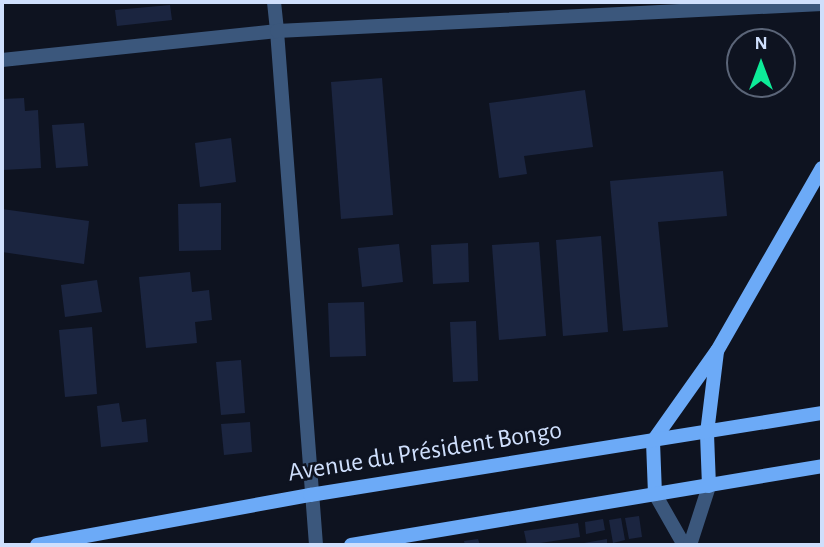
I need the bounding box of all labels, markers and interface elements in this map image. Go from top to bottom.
north arrow [726,28,796,98]
text: N [754,34,768,53]
street label: Avenue du Président Bongo [286,415,564,489]

